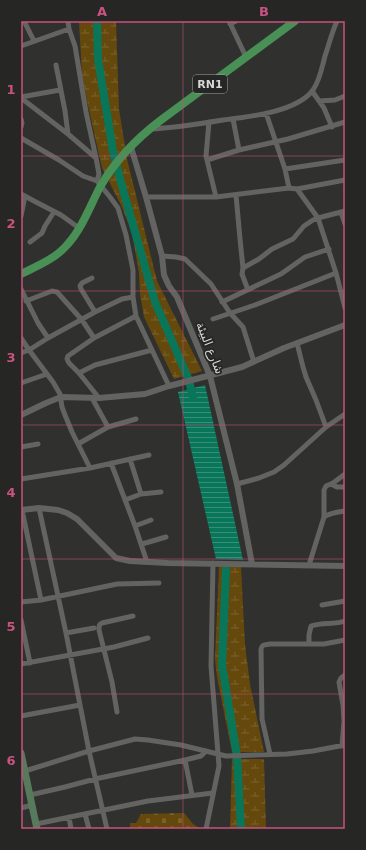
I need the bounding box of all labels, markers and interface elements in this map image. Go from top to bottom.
text: A [97,4,107,19]
text: B [259,4,269,19]
road number: RN1 [193,75,227,93]
text: 1 [6,82,16,97]
text: 2 [6,216,16,231]
street label: شارع البيئة [192,320,227,376]
text: 3 [6,350,16,365]
text: 4 [6,485,16,500]
text: 5 [6,619,16,634]
text: 6 [6,753,16,768]

